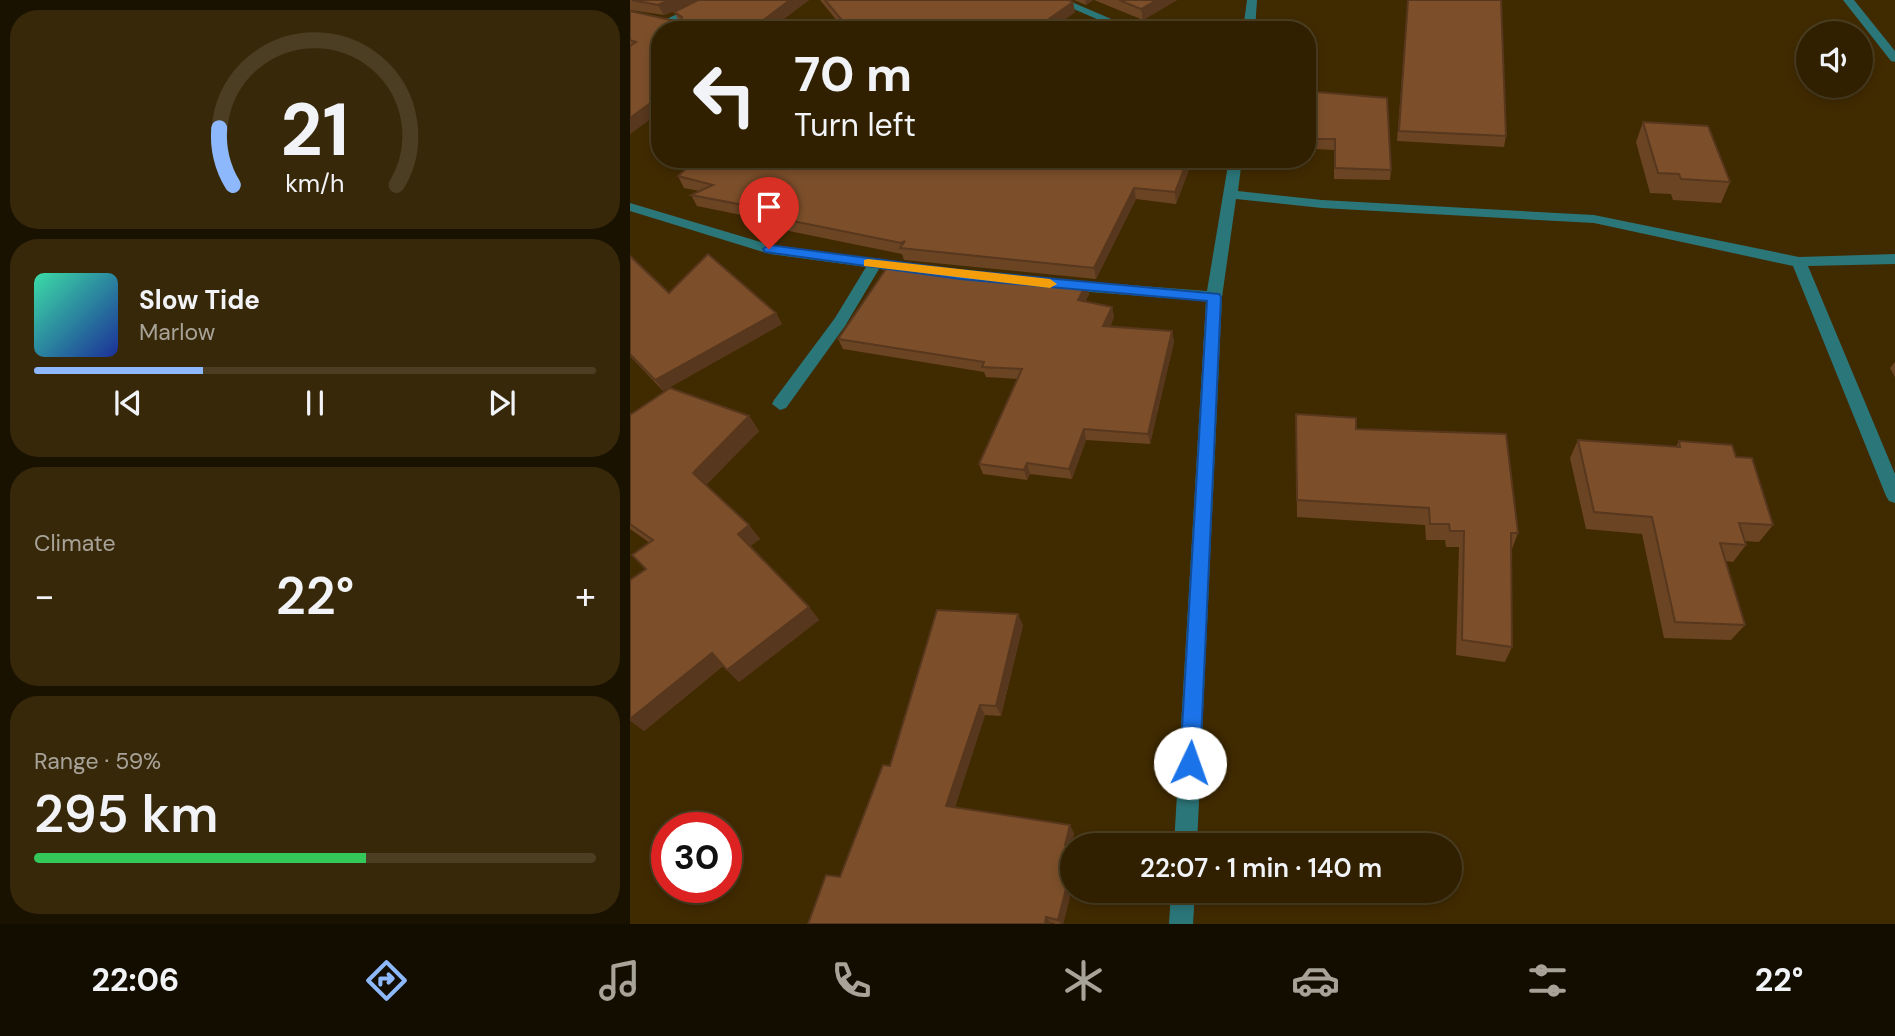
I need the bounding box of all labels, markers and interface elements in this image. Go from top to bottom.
map controls [1796,21,1873,98]
button: sound [1796,21,1873,98]
text: 70 m [794,42,912,106]
icon: left [679,49,770,140]
text: 21 [281,84,349,179]
text: Turn left [794,104,916,146]
text: km/h [285,167,345,200]
pin [739,177,799,249]
icon: arrive [750,188,788,226]
text: Slow Tide [139,283,260,317]
text: Marlow [139,317,215,347]
icon: previous [109,384,147,422]
icon: pause [296,384,334,422]
icon: next [483,384,521,422]
text: Climate [34,528,116,558]
text: 22° [276,562,354,630]
text: − [34,571,55,621]
text: + [575,571,596,621]
position arrow [1153,726,1227,800]
text: Range · 59% [34,746,161,776]
text: 295 km [34,780,219,848]
speed limit sign: 30 [651,812,742,903]
text: 22:07 · 1 min · 140 m [1140,851,1382,885]
icon: directions [362,956,411,1005]
icon: music [595,956,644,1005]
icon: phone [827,956,876,1005]
icon: climate [1059,956,1108,1005]
icon: car [1291,956,1340,1005]
icon: filters [1523,956,1572,1005]
text: 22:06 [92,959,179,1001]
text: 22° [1755,959,1803,1001]

